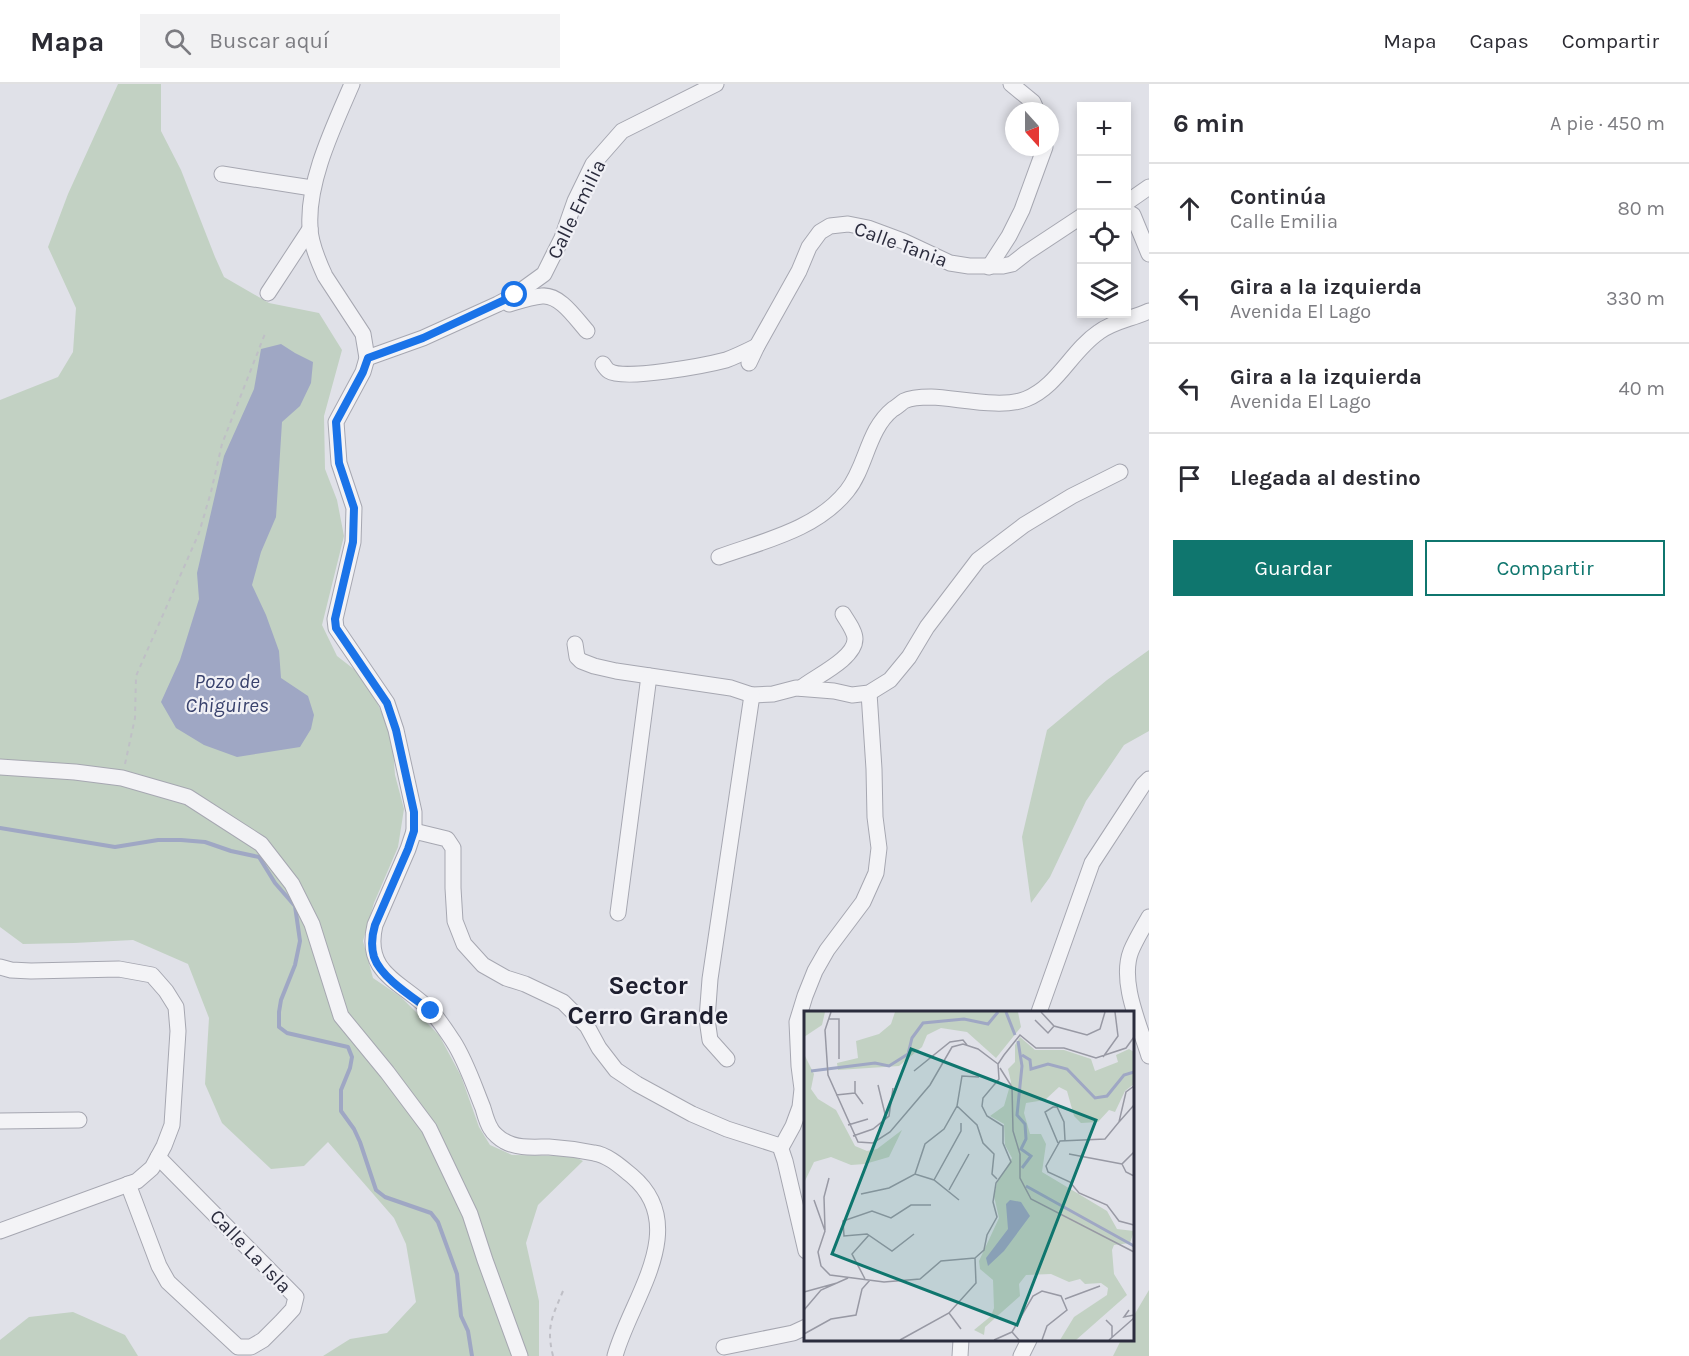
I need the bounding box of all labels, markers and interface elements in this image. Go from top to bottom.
search box [140,14,560,68]
text: Mapa [30,25,104,58]
icon: search [161,25,194,58]
text: Buscar aquí [209,28,329,54]
text: Mapa [1383,29,1437,53]
text: Capas [1470,29,1529,53]
text: Compartir [1562,29,1659,53]
north arrow [1005,102,1059,156]
map controls [1077,102,1131,318]
button: + [1077,102,1131,156]
text: 6 min [1173,108,1245,139]
text: A pie · 450 m [1550,112,1665,135]
street label: Calle Emilia [542,156,610,263]
button: − [1077,156,1131,210]
text: Continúa [1230,184,1326,210]
icon: ahead [1173,192,1206,225]
text: 80 m [1617,197,1665,220]
button: locate [1077,210,1131,264]
text: Calle Emilia [1230,210,1338,233]
street label: Calle Tania [851,217,951,272]
button: layers [1077,264,1131,318]
text: Gira a la izquierda [1230,274,1422,300]
route start [501,281,527,307]
icon: left [1173,282,1206,315]
text: 330 m [1606,287,1665,310]
text: Avenida El Lago [1230,300,1371,323]
text: Gira a la izquierda [1230,364,1422,390]
icon: left [1173,372,1206,405]
text: 40 m [1619,377,1665,400]
text: Avenida El Lago [1230,390,1371,413]
icon: arrive [1173,462,1206,495]
text: Llegada al destino [1230,465,1421,491]
button: Guardar [1173,540,1413,596]
button: Compartir [1425,540,1665,596]
water label: Pozo de Chiguires [185,669,269,717]
district label: Sector Cerro Grande [568,970,728,1031]
route end [417,997,443,1023]
inset map [804,1011,1134,1341]
street label: Calle La Isla [205,1205,296,1298]

